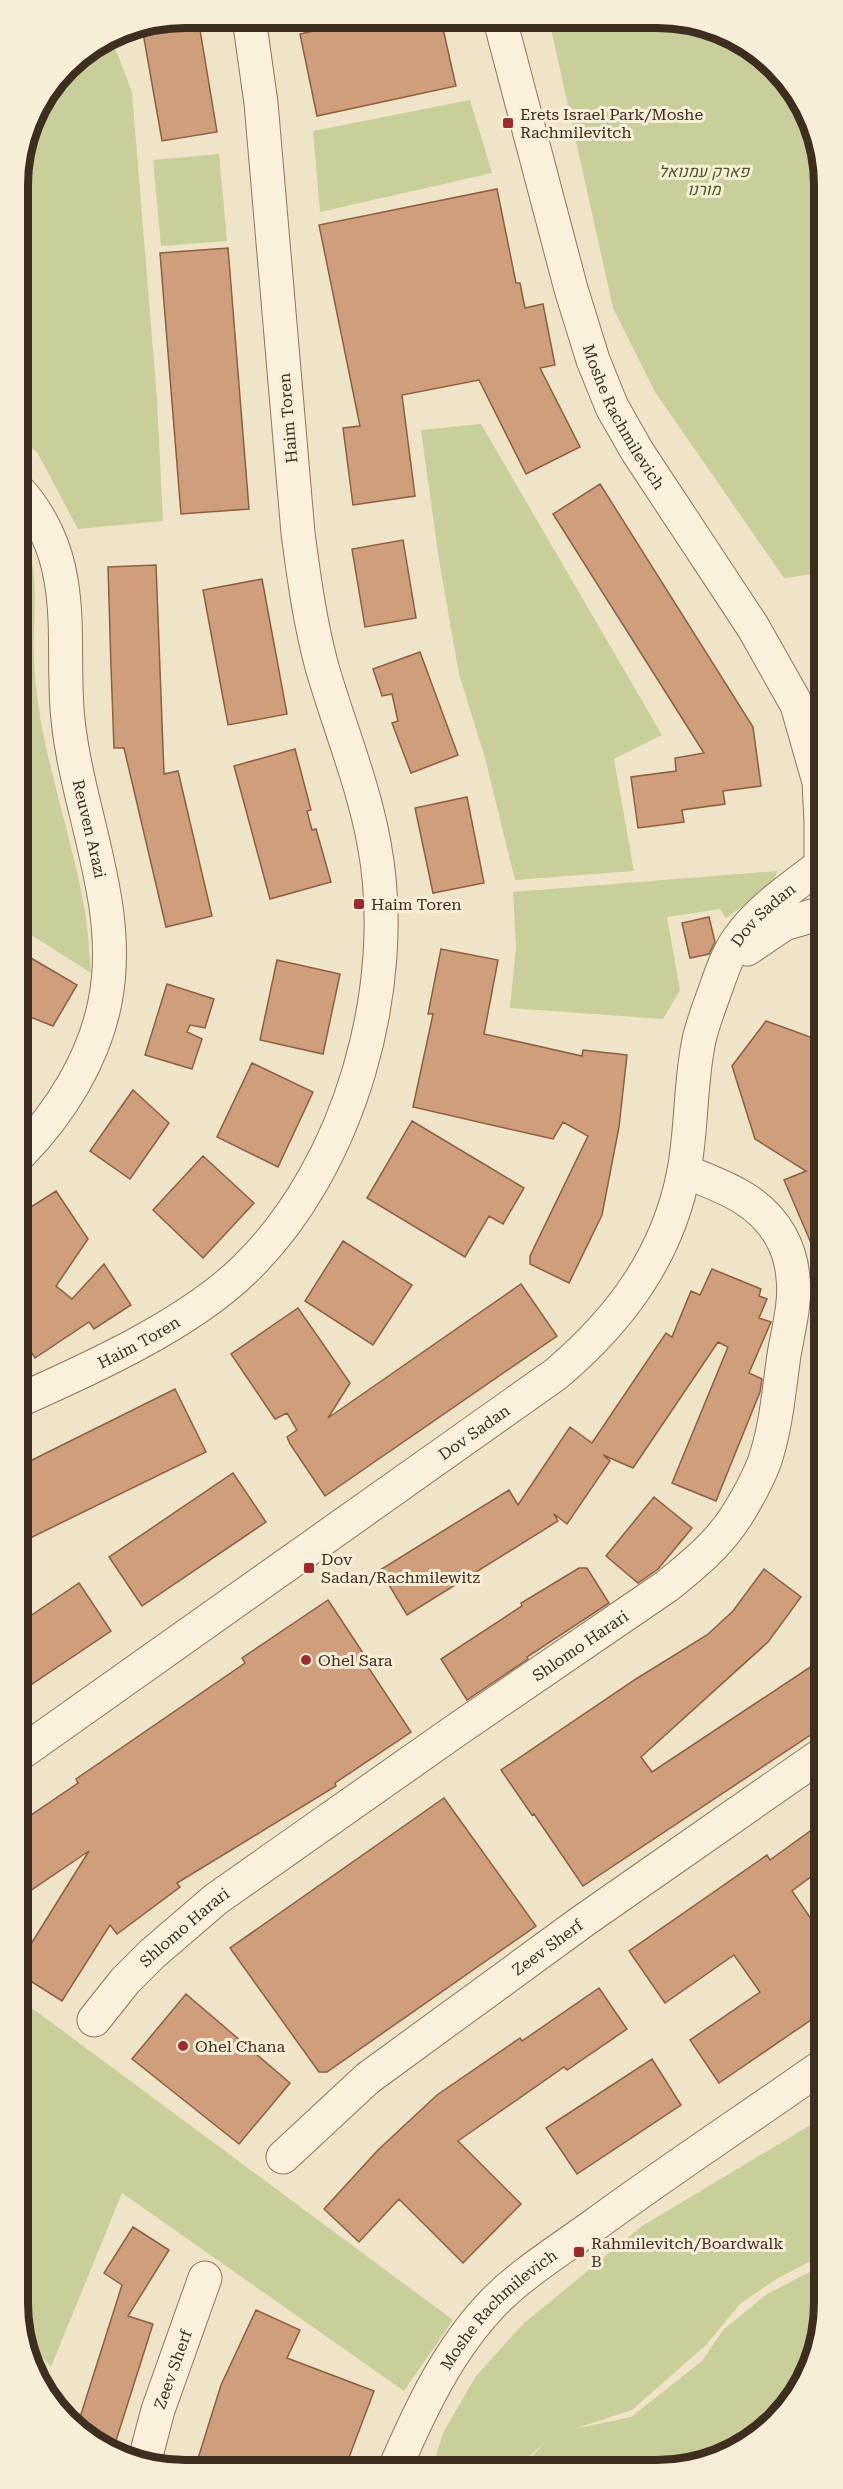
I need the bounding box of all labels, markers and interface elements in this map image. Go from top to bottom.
place label: Erets Israel Park/Moshe Rachmilevitch [520,105,703,142]
marker: Erets Israel Park/Moshe Rachmilevitch [501,116,515,130]
park label: פארק עמנואל מורנו [659,162,750,199]
street label: Moshe Rachmilevich [579,342,669,493]
street label: Haim Toren [275,372,301,464]
street label: Reuven Arazi [69,778,110,880]
street label: Dov Sadan [727,879,799,950]
place label: Haim Toren [371,895,462,914]
marker: Haim Toren [352,897,366,911]
street label: Haim Toren [94,1312,183,1372]
street label: Dov Sadan [434,1400,513,1464]
place label: Dov Sadan/Rachmilewitz [321,1550,480,1587]
marker: Dov Sadan/Rachmilewitz [302,1561,316,1575]
street label: Shlomo Harari [528,1606,632,1685]
place label: Ohel Sara [318,1651,393,1670]
marker: Ohel Sara [299,1653,313,1667]
street label: Shlomo Harari [135,1883,233,1971]
street label: Zeev Sherf [508,1915,587,1979]
place label: Ohel Chana [195,2037,285,2056]
marker: Ohel Chana [176,2039,190,2053]
place label: Rahmilevitch/Boardwalk B [591,2234,783,2271]
street label: Moshe Rachmilevich [436,2245,560,2373]
marker: Rahmilevitch/Boardwalk B [572,2245,586,2259]
street label: Zeev Sherf [150,2326,196,2412]

